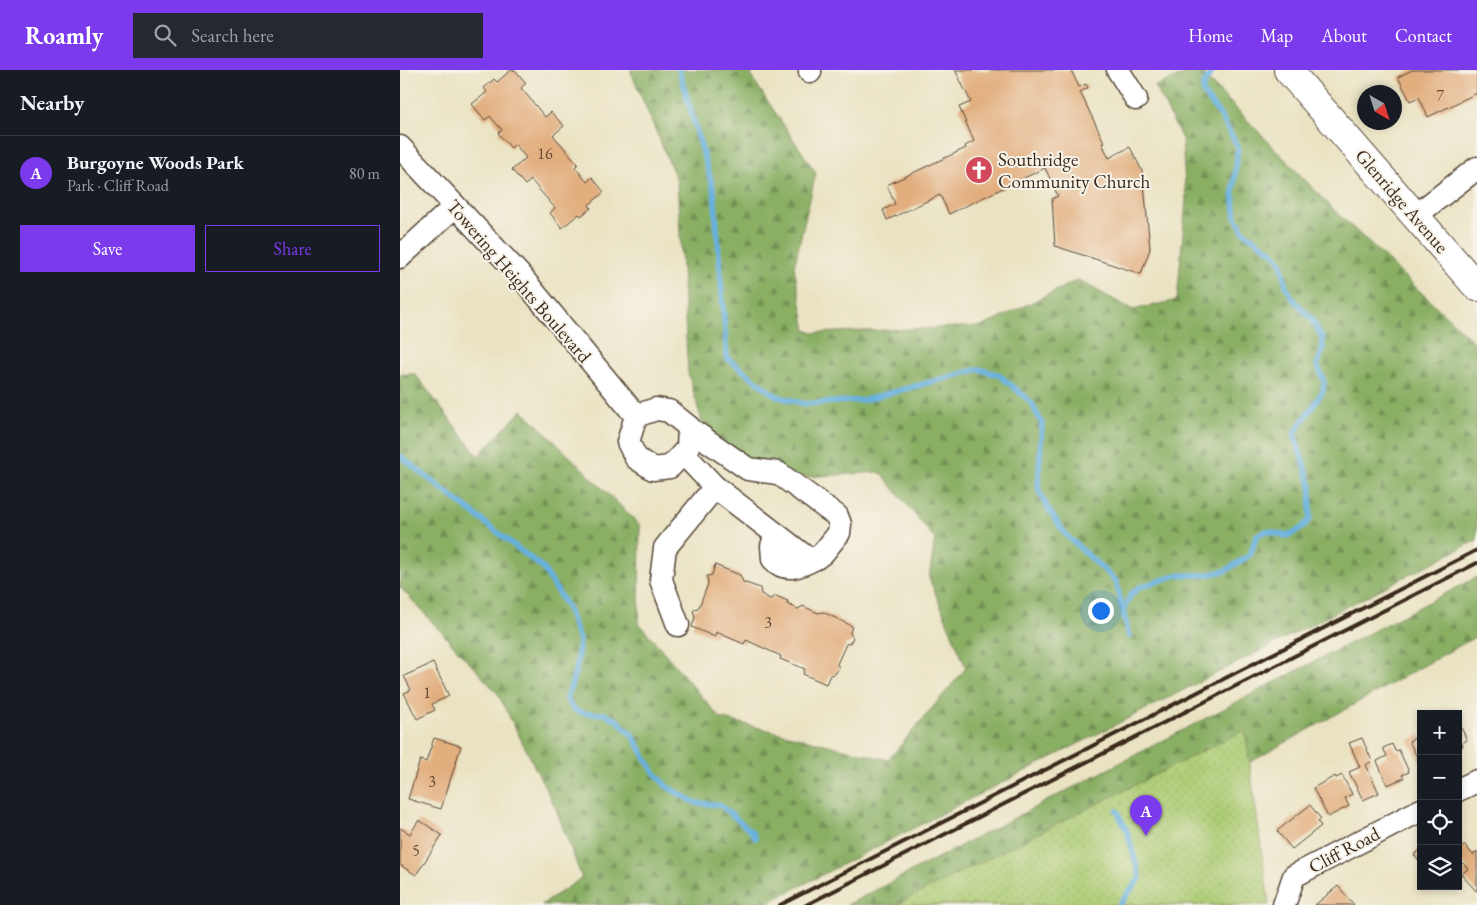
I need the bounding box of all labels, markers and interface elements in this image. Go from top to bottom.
search box [133,13,483,58]
text: Roamly [25,20,103,51]
icon: search [151,21,179,49]
text: Search here [191,23,274,48]
text: Home [1188,24,1233,47]
text: Map [1261,24,1293,47]
text: About [1321,24,1367,47]
text: Contact [1395,24,1452,47]
north arrow [1357,85,1402,130]
house number: 7 [1436,85,1444,106]
text: Nearby [20,89,84,116]
house number: 16 [537,143,553,164]
street label: Glenridge Avenue [1350,144,1454,258]
place label: Southridge Community Church [998,147,1151,194]
text: Burgoyne Woods Park [67,150,244,175]
church icon: Southridge Community Church [964,155,994,185]
text: A [30,163,42,184]
text: 80 m [349,163,380,184]
text: Park · Cliff Road [67,175,169,196]
street label: Towering Heights Boulevard [441,194,597,368]
button: Save [20,225,195,272]
button: Share [205,225,380,272]
your location [1088,598,1114,624]
house number: 3 [764,612,772,633]
house number: 1 [423,682,431,703]
map controls [1417,710,1462,890]
button: + [1417,710,1462,755]
button: − [1417,755,1462,800]
house number: 3 [428,771,436,792]
pin: A [1130,795,1162,836]
button: locate [1417,800,1462,845]
street label: Cliff Road [1304,821,1384,879]
house number: 5 [412,840,420,861]
button: layers [1417,845,1462,890]

